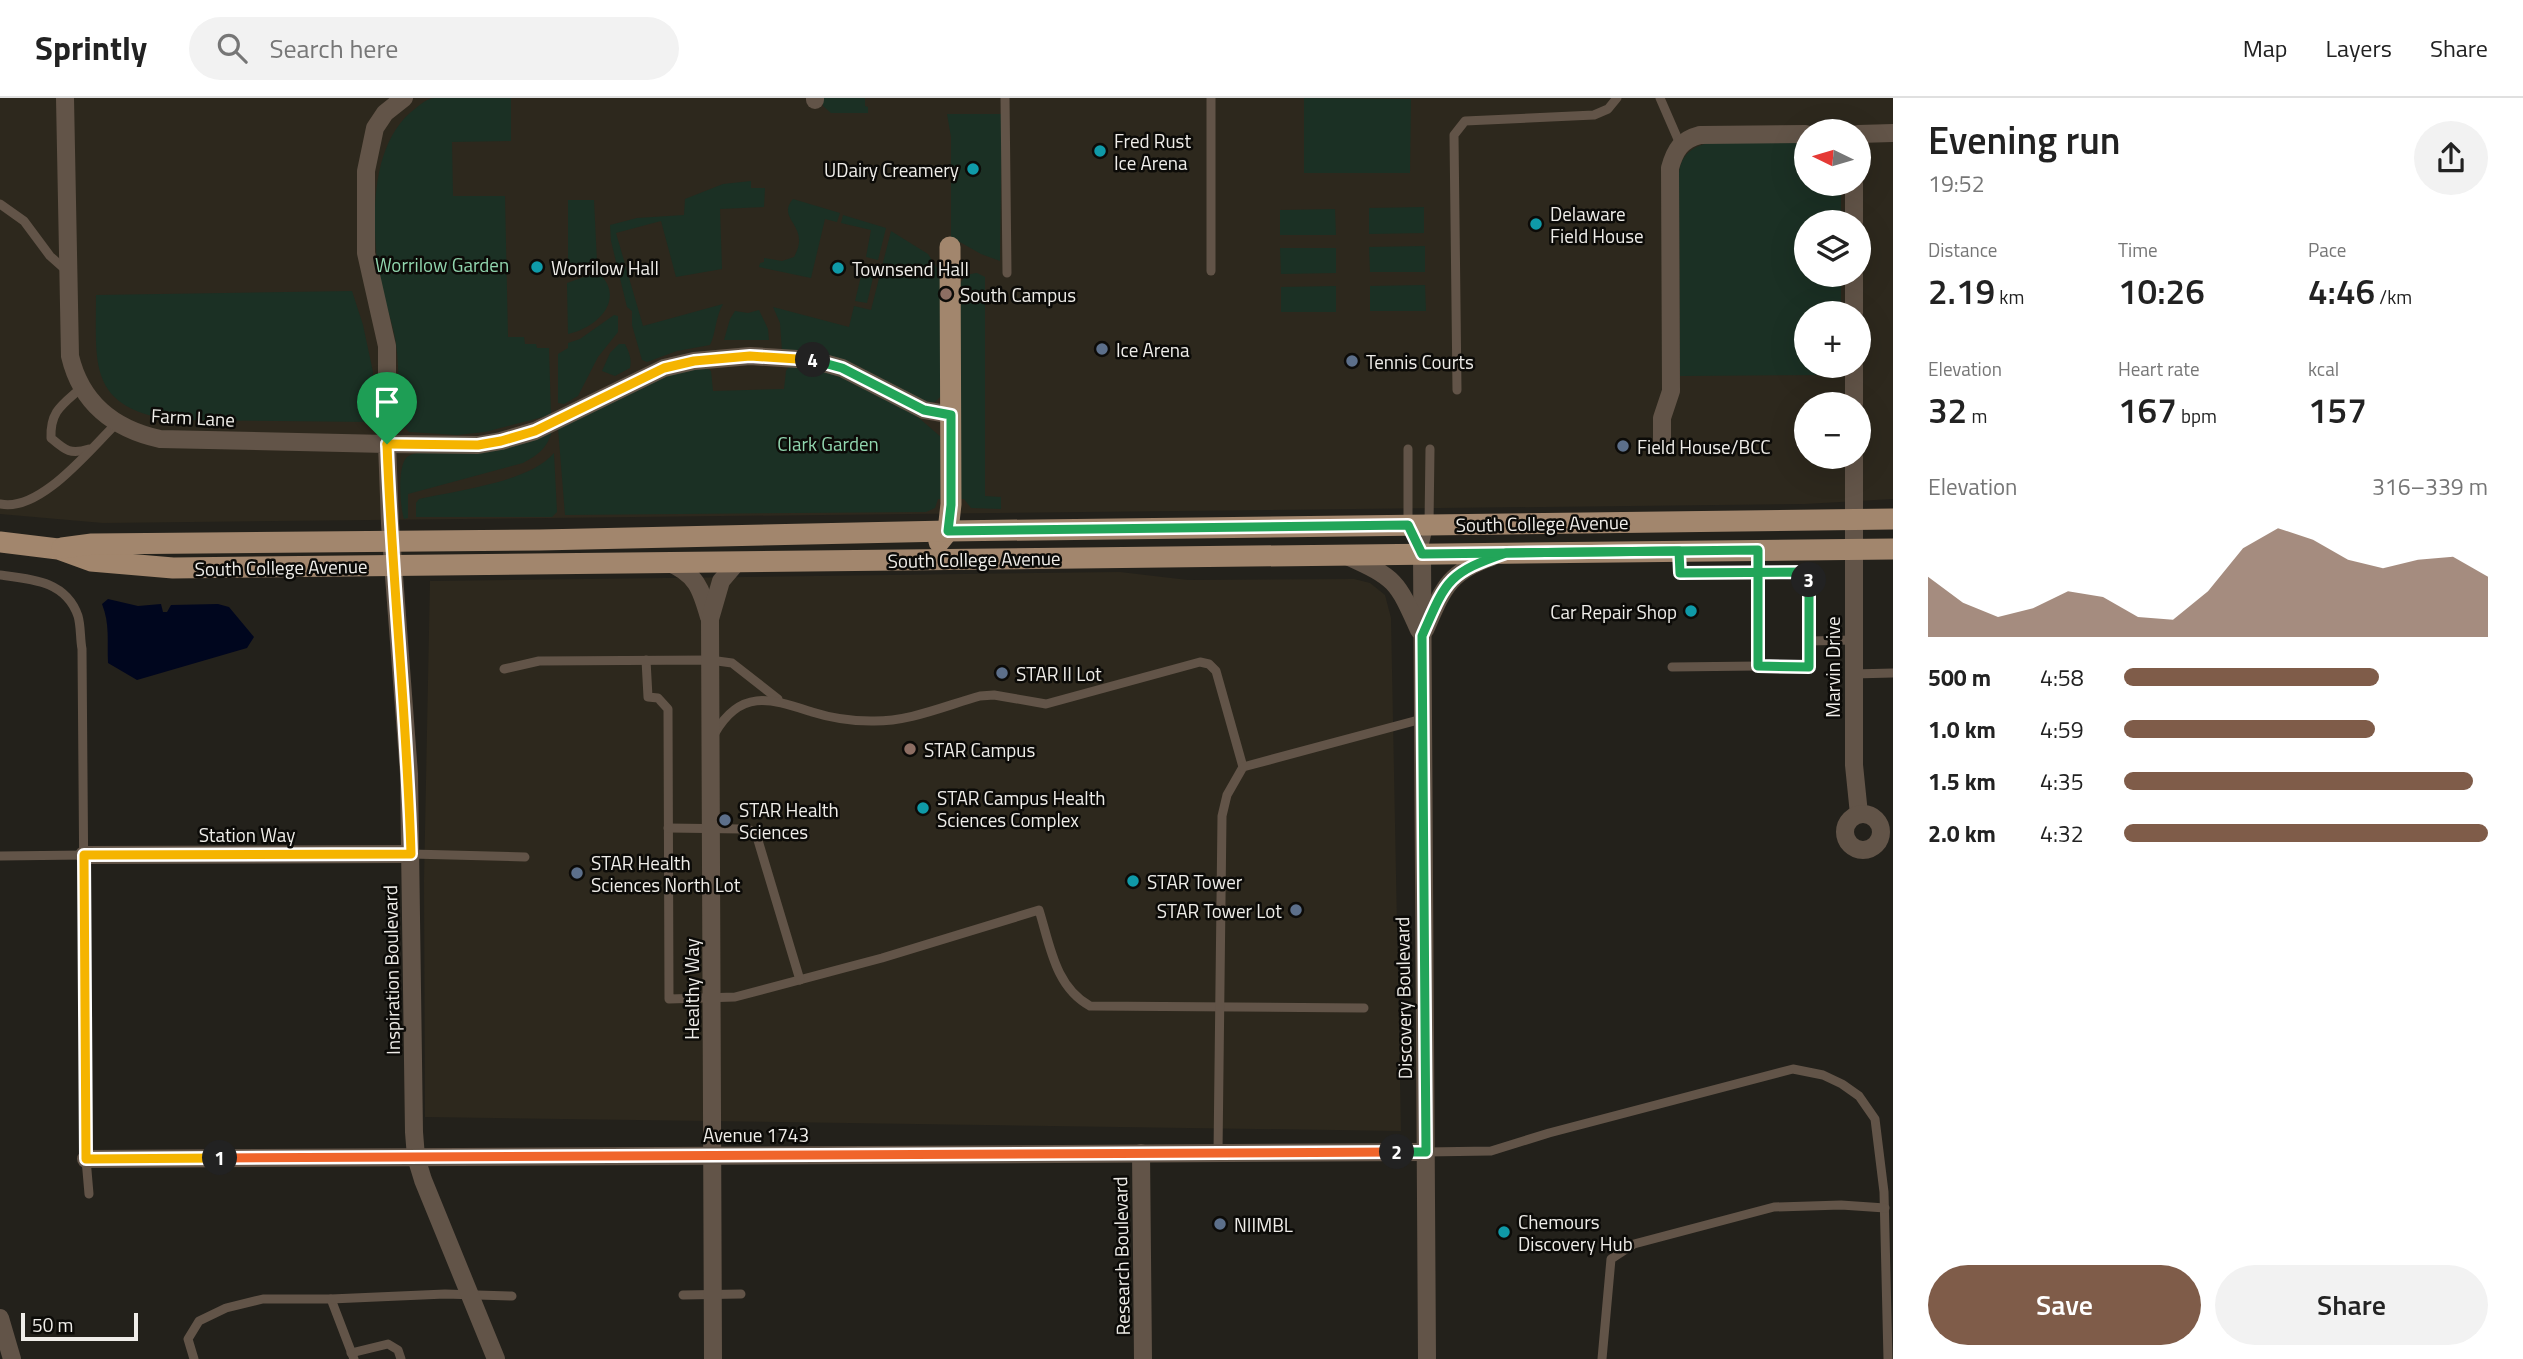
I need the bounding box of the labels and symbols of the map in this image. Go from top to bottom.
north arrow [1794,119,1871,196]
place label: Fred Rust Ice Arena [1114,126,1191,177]
marker: Fred Rust Ice Arena [1092,143,1108,159]
place label: UDairy Creamery [824,155,959,184]
marker: UDairy Creamery [965,161,981,177]
place label: Delaware Field House [1550,199,1644,250]
marker: Delaware Field House [1528,216,1544,232]
park label: Worrilow Garden [375,250,509,279]
place label: Worrilow Hall [551,253,659,282]
place label: Townsend Hall [852,254,969,283]
marker: Worrilow Hall [529,259,545,275]
marker: Townsend Hall [830,260,846,276]
place label: South Campus [960,280,1076,309]
marker: South Campus [938,286,954,302]
place label: Ice Arena [1116,335,1190,364]
marker: Ice Arena [1094,341,1110,357]
pin: 4 [796,342,830,378]
place label: Tennis Courts [1366,347,1474,376]
marker: Tennis Courts [1344,353,1360,369]
pin [357,372,417,444]
street label: Farm Lane [150,400,236,434]
park label: Clark Garden [777,429,879,458]
place label: Field House/BCC [1637,432,1771,461]
marker: Field House/BCC [1615,438,1631,454]
street label: South College Avenue [1455,507,1629,539]
street label: South College Avenue [887,543,1061,575]
street label: South College Avenue [194,551,368,583]
pin: 3 [1792,562,1826,598]
place label: Car Repair Shop [1550,597,1677,626]
marker: Car Repair Shop [1683,603,1699,619]
street label: Marvin Drive [1818,616,1847,718]
place label: STAR II Lot [1016,659,1102,688]
marker: STAR II Lot [994,665,1010,681]
place label: STAR Campus [924,735,1035,764]
marker: STAR Campus [902,741,918,757]
place label: STAR Campus Health Sciences Complex [937,783,1106,834]
place label: STAR Health Sciences [739,795,839,846]
marker: STAR Campus Health Sciences Complex [915,800,931,816]
marker: STAR Health Sciences [717,812,733,828]
street label: Station Way [199,820,295,849]
place label: STAR Health Sciences North Lot [591,848,741,899]
marker: STAR Health Sciences North Lot [569,865,585,881]
place label: STAR Tower [1147,867,1243,896]
marker: STAR Tower [1125,873,1141,889]
street label: Inspiration Boulevard [375,885,407,1055]
place label: STAR Tower Lot [1157,896,1282,925]
marker: STAR Tower Lot [1288,902,1304,918]
street label: Discovery Boulevard [1387,917,1419,1079]
street label: Healthy Way [677,938,706,1040]
street label: Avenue 1743 [703,1120,809,1149]
pin: 2 [1380,1134,1414,1170]
pin: 1 [202,1140,238,1176]
street label: Research Boulevard [1105,1176,1137,1336]
place label: Chemours Discovery Hub [1518,1207,1633,1258]
place label: NIIMBL [1234,1210,1293,1239]
marker: NIIMBL [1212,1216,1228,1232]
marker: Chemours Discovery Hub [1496,1224,1512,1240]
scale bar [21,1310,138,1342]

